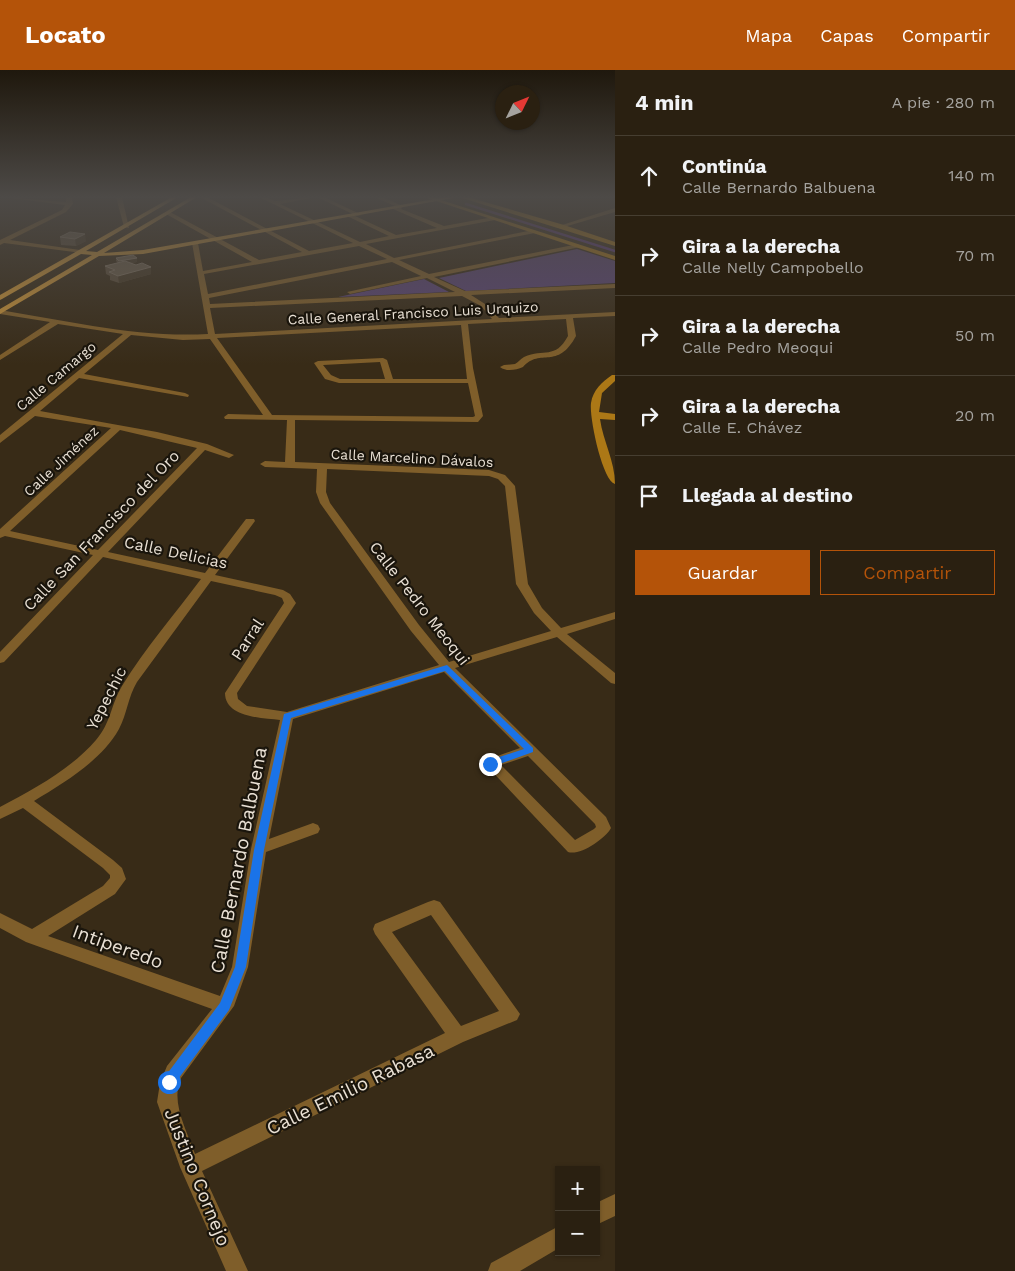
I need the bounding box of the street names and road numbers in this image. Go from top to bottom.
street label: Calle General Francisco Luis Urquizo [287,298,539,328]
street label: Calle Camargo [13,338,99,414]
street label: Calle Jiménez [20,422,102,500]
street label: Calle San Francisco del Oro [20,446,183,615]
street label: Calle Marcelino Dávalos [330,446,494,470]
street label: Calle Delicias [122,532,229,573]
street label: Calle Pedro Meoqui [366,538,474,669]
street label: Parral [227,615,268,664]
street label: Yepechic [82,663,130,733]
street label: Calle Bernardo Balbuena [205,745,272,975]
street label: Intiperedo [69,919,166,973]
street label: Calle Emilio Rabasa [263,1039,438,1140]
street label: Justino Cornejo [159,1105,236,1249]

